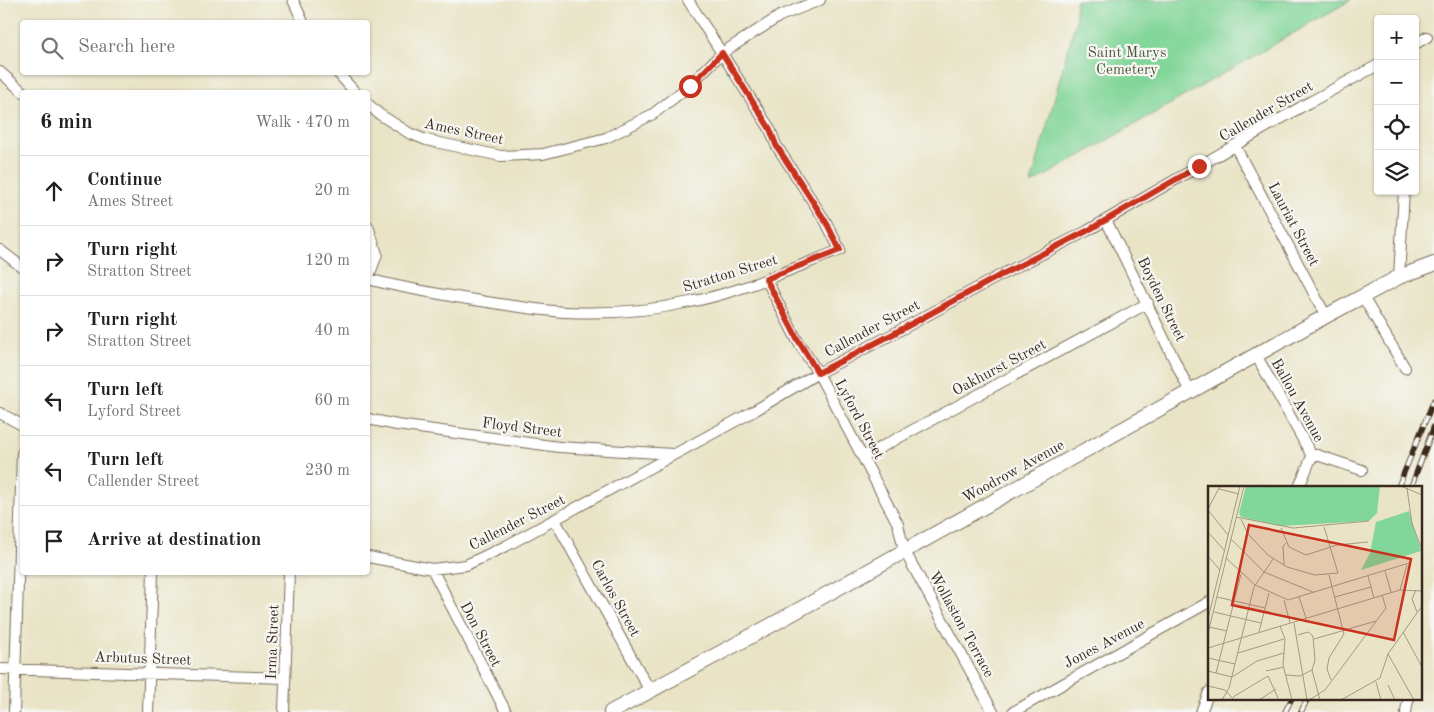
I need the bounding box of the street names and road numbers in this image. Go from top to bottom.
street label: Callender Street [1217,79,1316,145]
street label: Ames Street [423,117,505,148]
street label: Lauriat Street [1264,180,1321,269]
street label: Stratton Street [681,253,780,296]
street label: Boyden Street [1134,255,1188,344]
street label: Callender Street [823,298,923,361]
street label: Oakhurst Street [950,337,1049,399]
street label: Ballou Avenue [1268,356,1326,445]
street label: Lyford Street [831,377,886,462]
street label: Floyd Street [481,416,563,441]
street label: Woodrow Avenue [960,438,1067,507]
street label: Callender Street [467,493,568,554]
street label: Carlos Street [587,558,642,640]
street label: Wollaston Terrace [925,569,996,680]
street label: Don Street [456,600,503,670]
street label: Irma Street [265,604,282,680]
street label: Jones Avenue [1062,617,1148,672]
street label: Arbutus Street [94,650,192,669]

